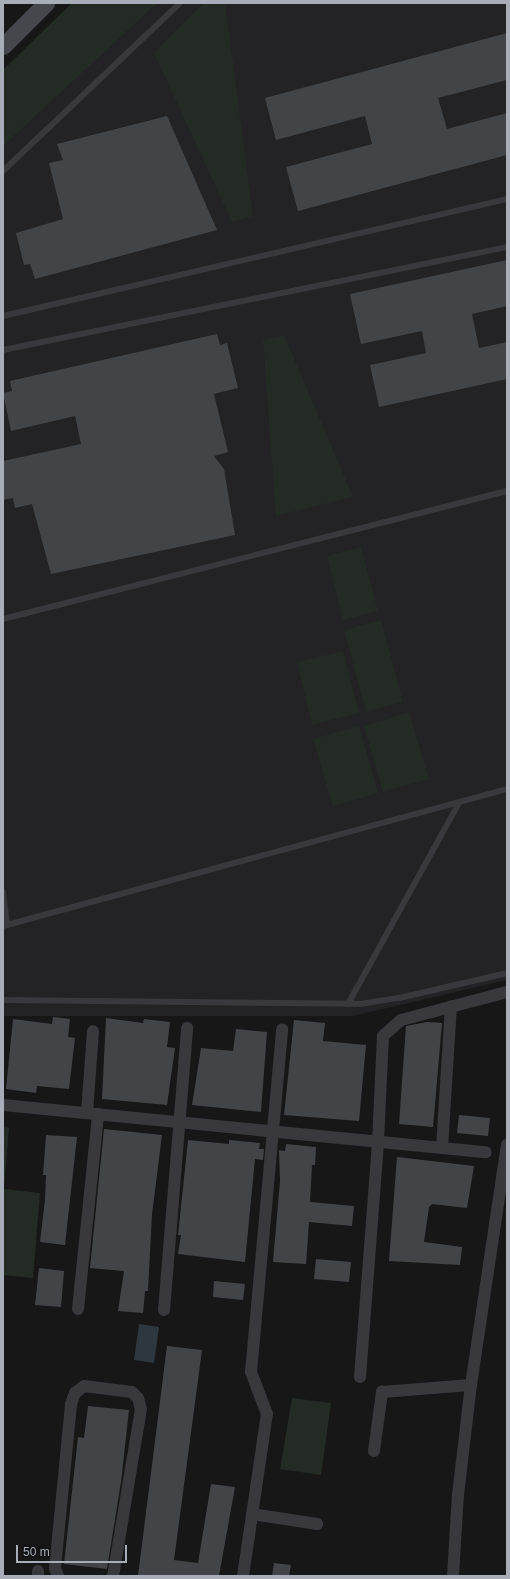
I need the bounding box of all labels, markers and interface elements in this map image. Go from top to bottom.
scale bar [18,1537,129,1563]
text: 50 m [23,1545,50,1559]

